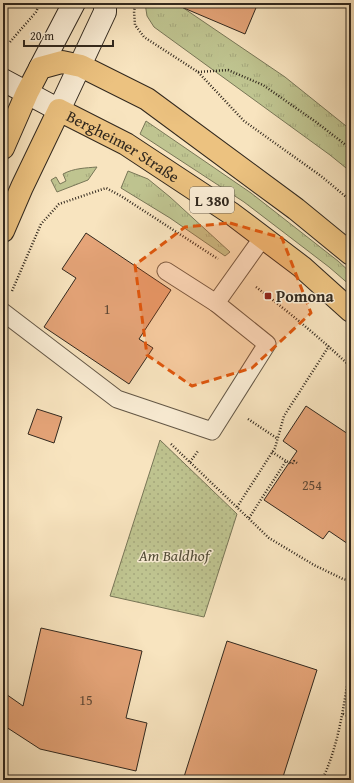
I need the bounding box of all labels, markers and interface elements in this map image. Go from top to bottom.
scale bar [24,22,113,48]
text: 20 m [30,27,54,44]
street label: Bergheimer Straße [63,104,184,188]
road number: L 380 [190,187,234,213]
place label: Pomona [276,284,335,308]
marker: Pomona [263,291,273,301]
house number: 1 [104,299,110,319]
house number: 254 [302,475,322,495]
park label: Am Baldhof [138,543,213,567]
house number: 15 [79,690,93,710]

